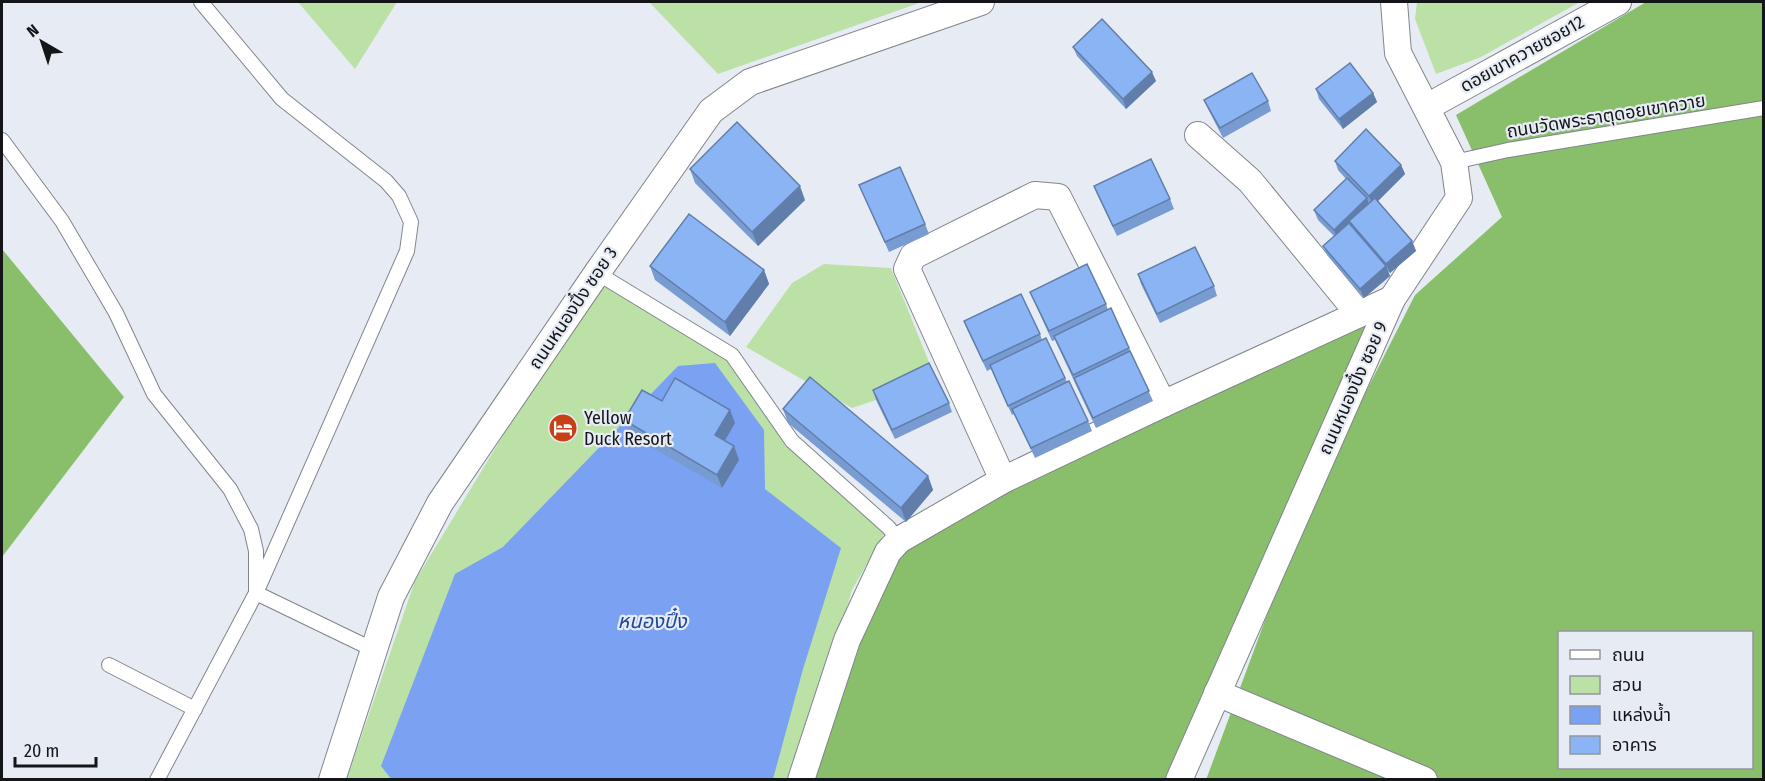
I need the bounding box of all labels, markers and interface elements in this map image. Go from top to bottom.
street label: ดอยเขาควายซอย12 [1456,11,1588,97]
north arrow [12,12,72,72]
text: N [23,20,43,41]
street label: ถนนวัดพระธาตุดอยเขาควาย [1505,89,1707,143]
street label: ถนนหนองปึ๋ง ซอย 3 [522,242,622,373]
street label: ถนนหนองปึ๋ง ซอย 9 [1312,317,1392,458]
place label: Yellow Duck Resort [584,407,672,450]
hotel icon: Yellow Duck Resort [547,412,579,444]
water label: หนองปึ๋ง [617,607,688,633]
legend [1558,631,1753,769]
text: ถนน [1612,644,1645,666]
text: สวน [1612,674,1642,696]
text: แหล่งน้ำ [1612,702,1671,726]
scale bar [15,730,96,768]
text: อาคาร [1612,734,1657,756]
text: 20 m [24,740,59,762]

